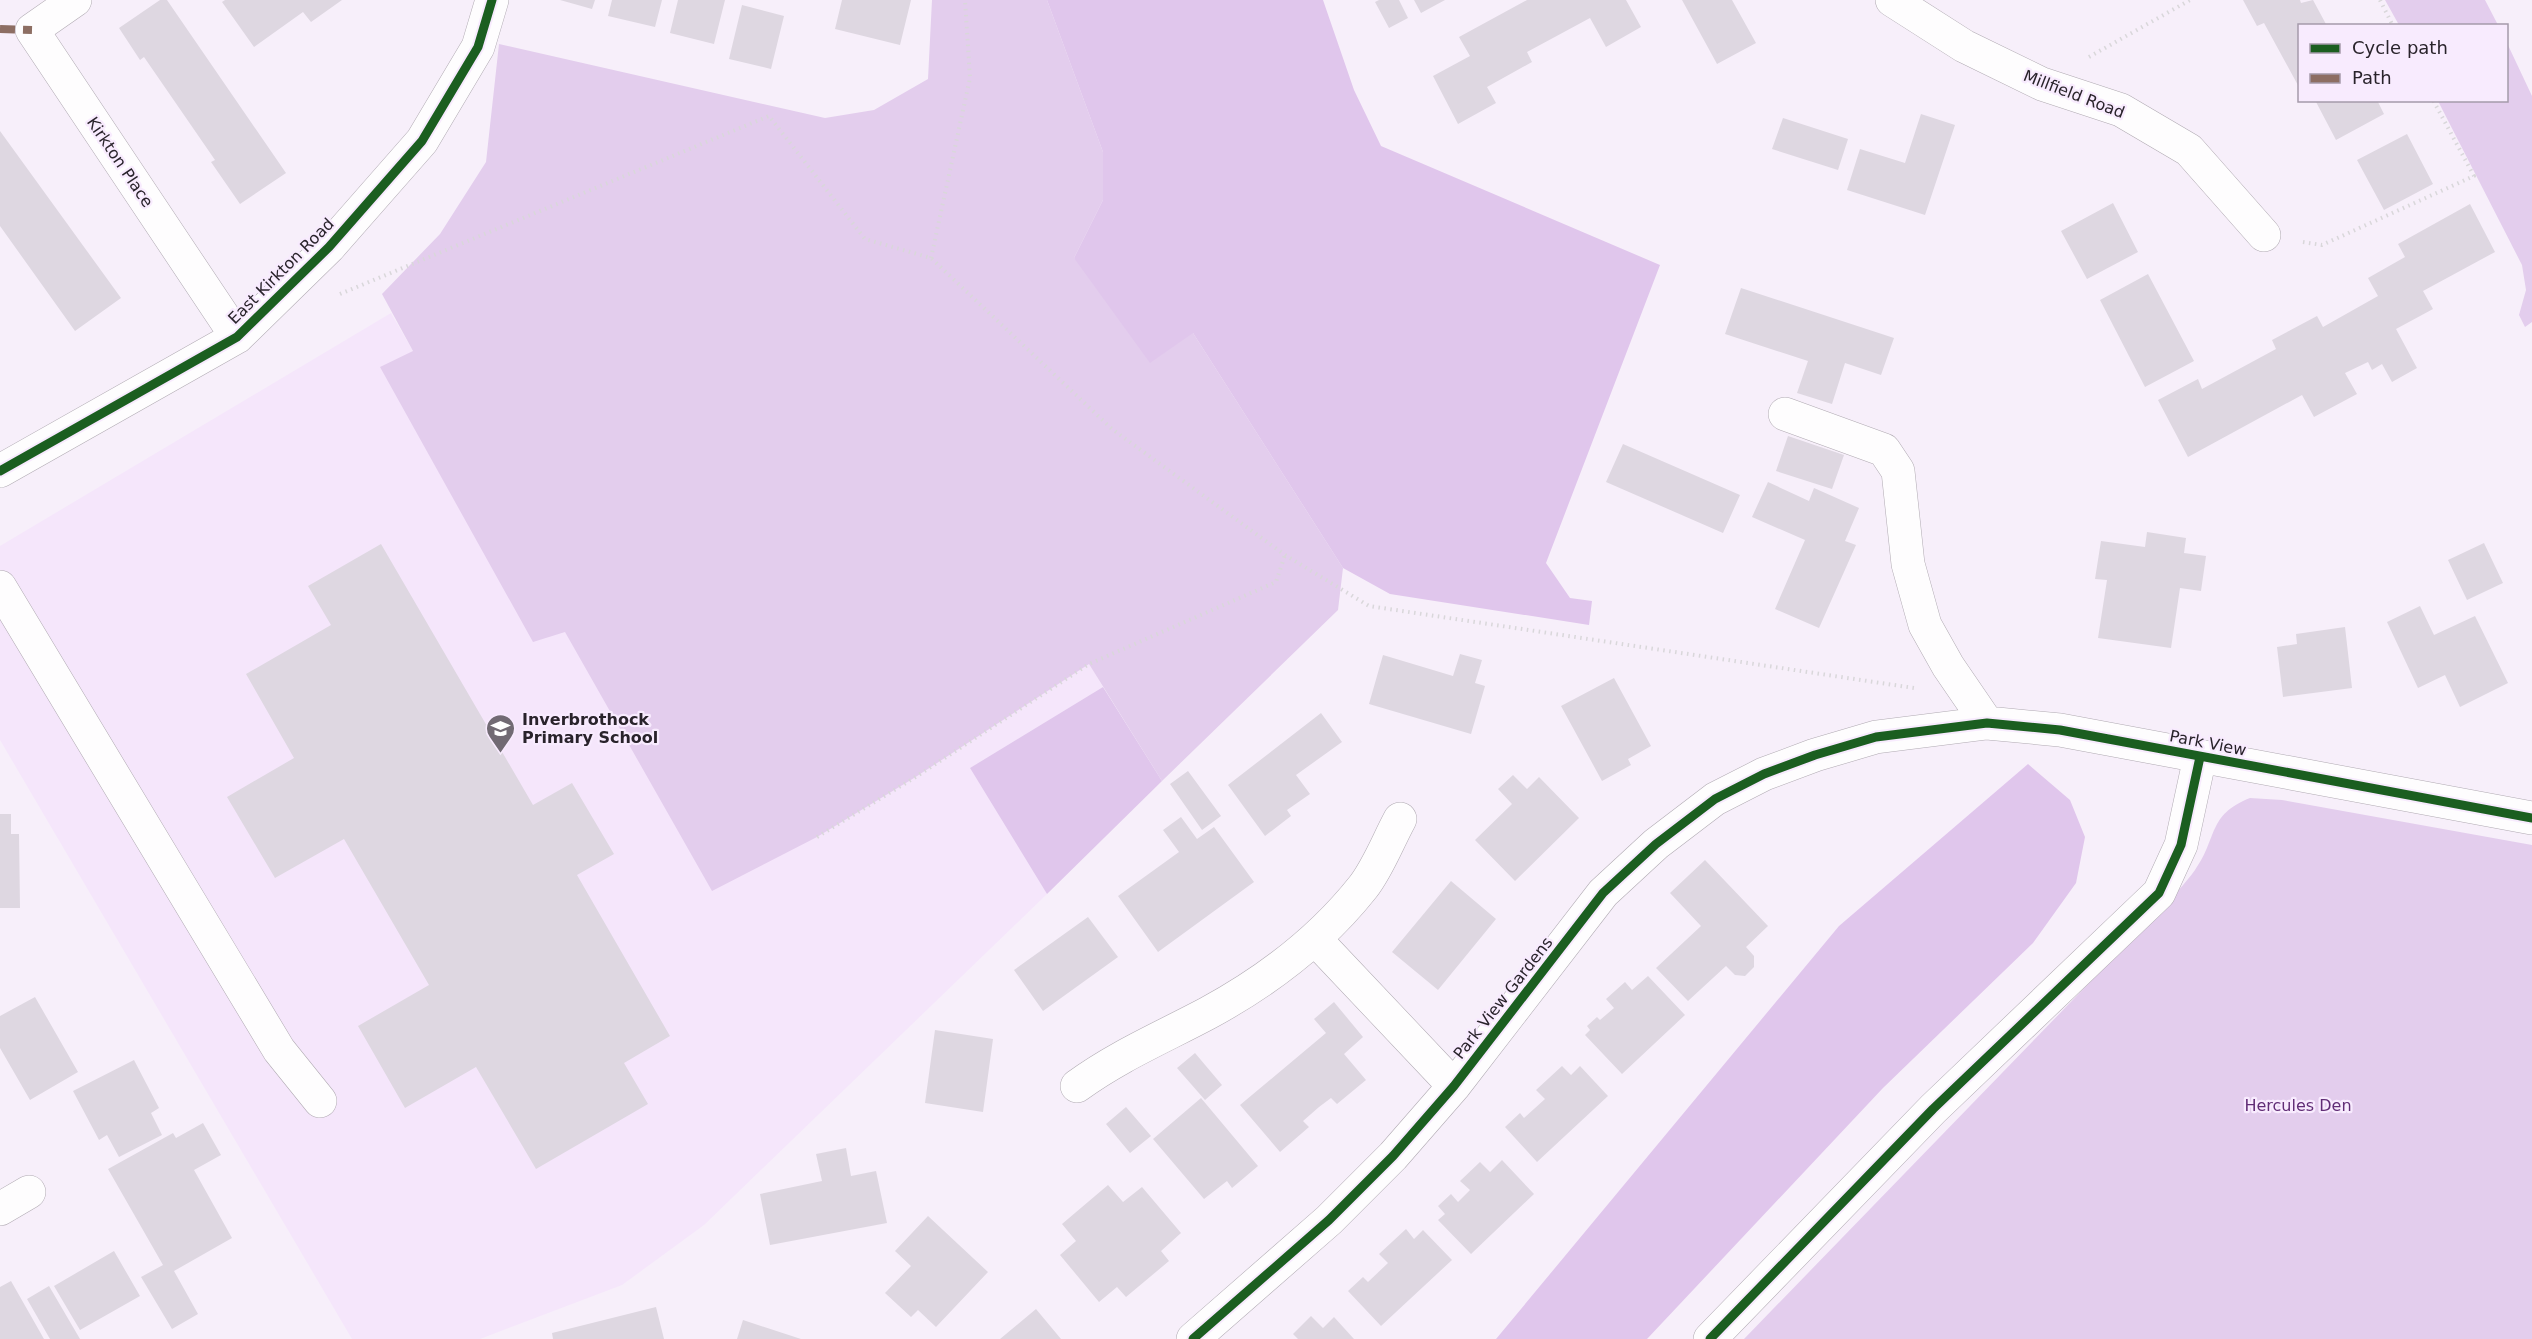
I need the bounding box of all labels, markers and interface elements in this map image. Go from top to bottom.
legend [2298,24,2508,102]
text: Cycle path [2352,37,2448,58]
street label: Millfield Road [2021,66,2127,122]
text: Path [2352,67,2392,88]
street label: Kirkton Place [83,113,157,211]
street label: East Kirkton Road [224,214,338,328]
place label: Inverbrothock Primary School [522,710,658,747]
school or university icon: Inverbrothock Primary School [485,712,517,754]
street label: Park View [2168,726,2248,760]
street label: Park View Gardens [1449,933,1557,1063]
park label: Hercules Den [2244,1096,2352,1115]

